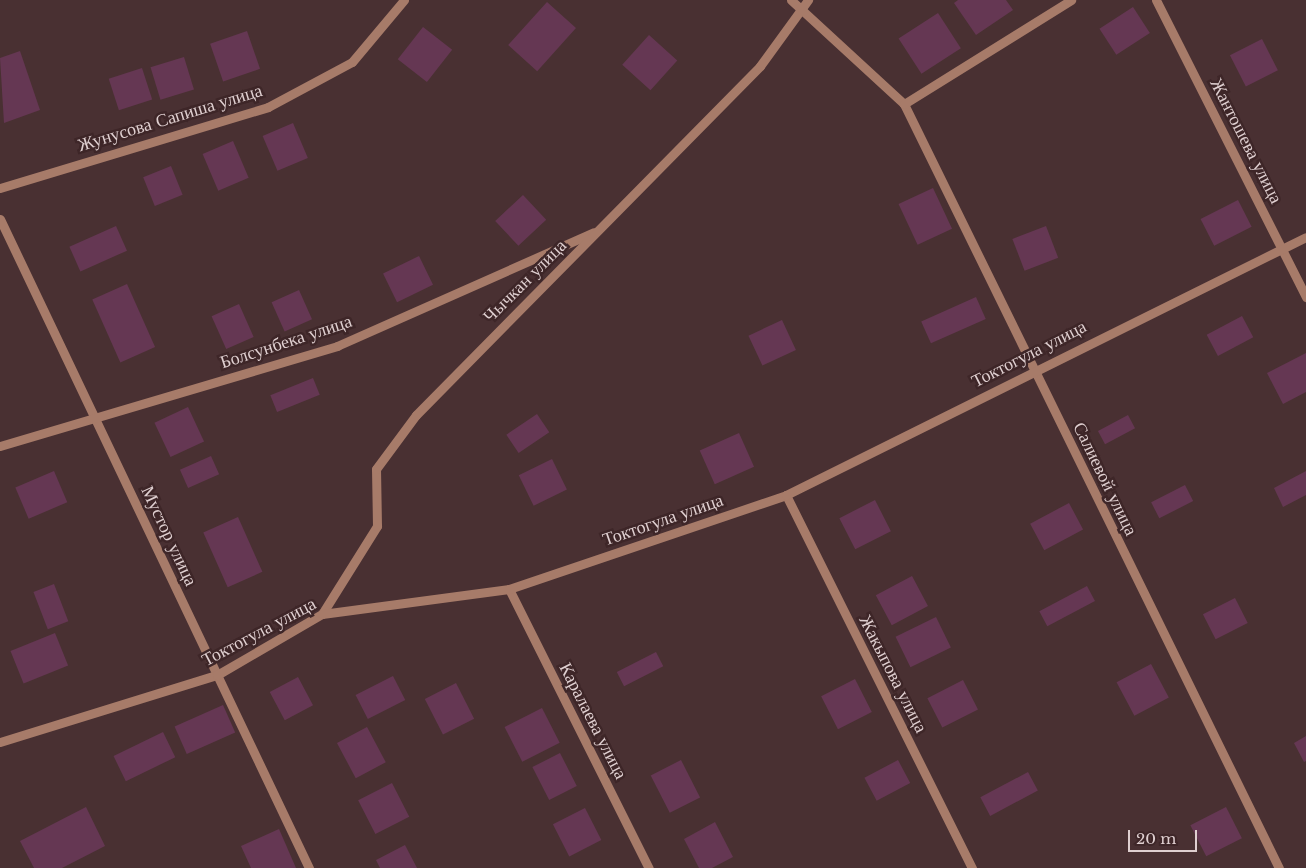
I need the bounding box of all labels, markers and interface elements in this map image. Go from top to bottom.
street label: Жантошева улица [1205,75,1287,207]
street label: Жунусова Сапиша улица [75,80,265,156]
street label: Чычкан улица [479,235,571,327]
street label: Болсунбека улица [217,310,355,374]
street label: Токтогула улица [968,316,1090,392]
street label: Салиевой улица [1068,419,1142,539]
street label: Мустор улица [136,483,202,589]
street label: Токтогула улица [600,489,726,551]
street label: Токтогула улица [198,593,320,671]
street label: Жакыпова улица [854,612,932,736]
street label: Каралаева улица [554,659,632,783]
scale bar [1131,820,1200,852]
text: 20 m [1136,829,1176,848]

